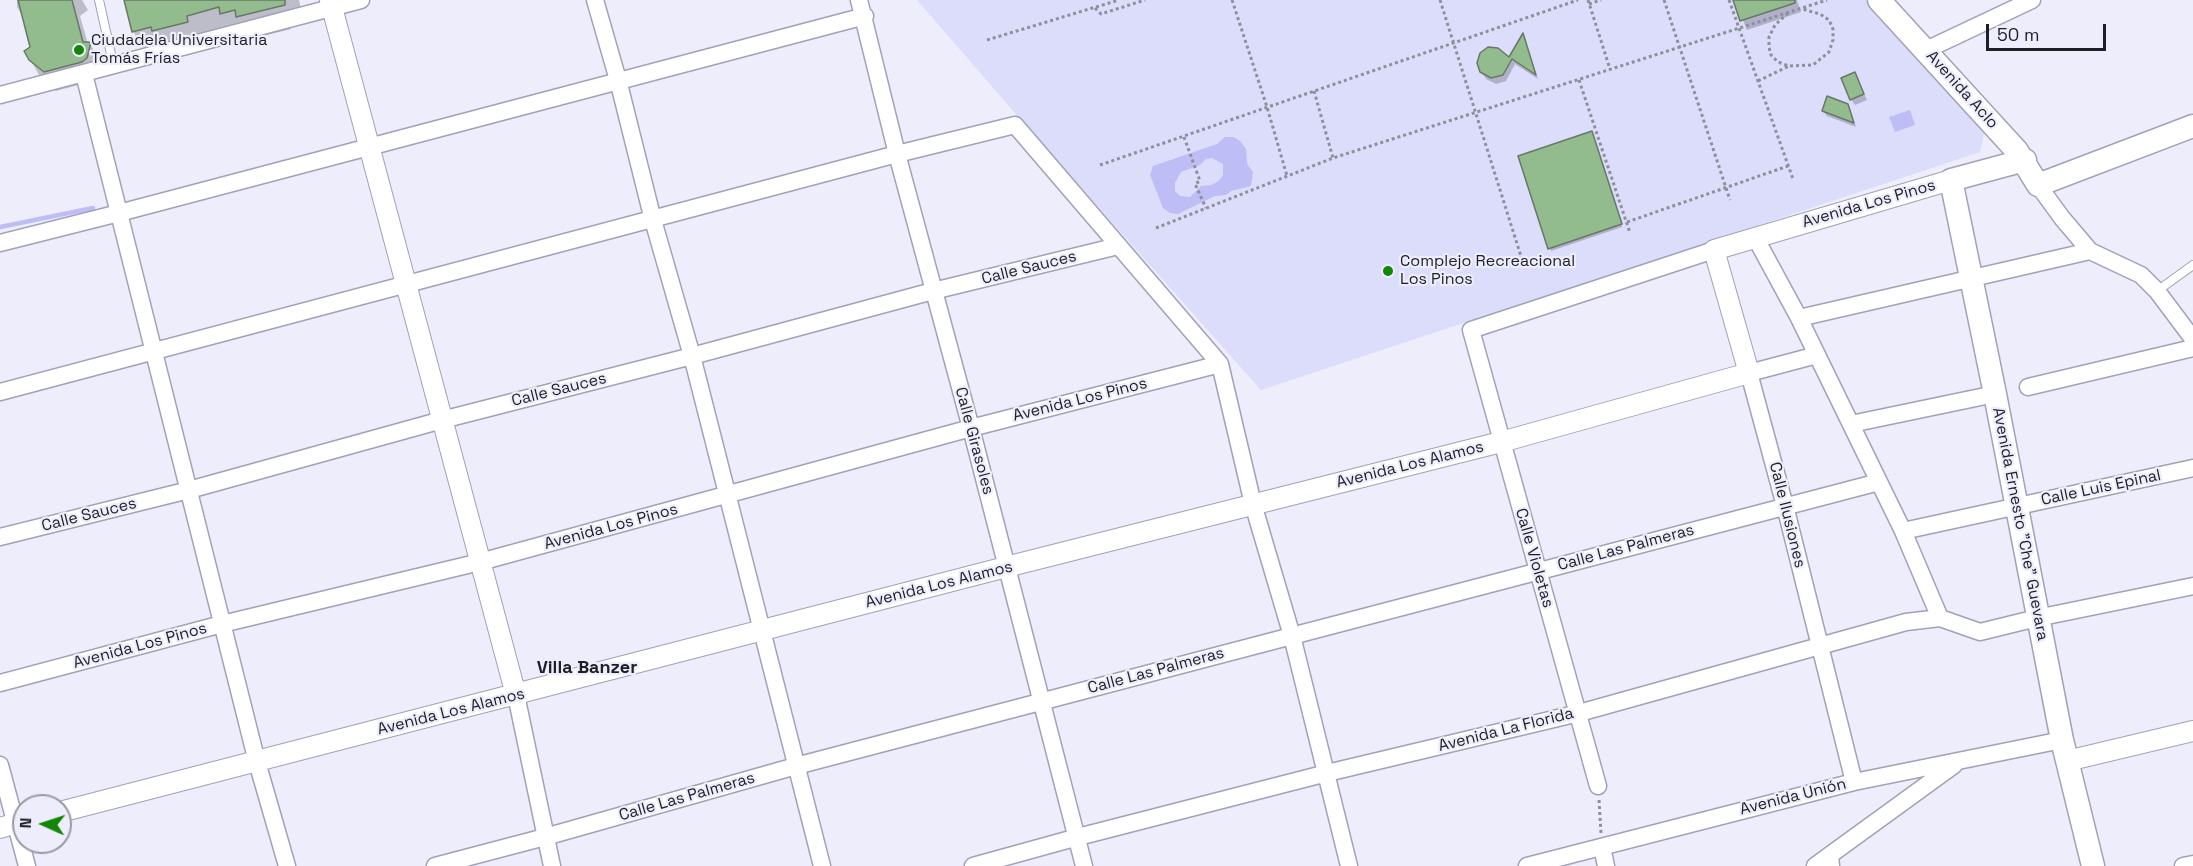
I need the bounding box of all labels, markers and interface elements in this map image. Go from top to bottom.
scale bar [1989,12,2109,50]
text: 50 m [1997,23,2039,46]
place label: Ciudadela Universitaria Tomás Frías [91,31,267,69]
marker: Ciudadela Universitaria Tomás Frías [72,43,86,57]
street label: Avenida Aclo [1922,47,2002,133]
street label: Avenida Los Pinos [1800,176,1938,232]
street label: Calle Sauces [980,247,1078,289]
place label: Complejo Recreacional Los Pinos [1400,252,1575,290]
marker: Complejo Recreacional Los Pinos [1381,264,1395,278]
street label: Calle Sauces [510,369,608,411]
street label: Avenida Los Pinos [1011,374,1149,426]
street label: Calle Girasoles [950,385,998,497]
street label: Avenida Ernesto "Che" Guevara [1988,406,2052,642]
street label: Avenida Los Alamos [1334,437,1486,493]
street label: Calle Ilusiones [1765,460,1809,570]
street label: Calle Luis Epinal [2039,466,2163,510]
street label: Calle Sauces [40,494,138,536]
street label: Avenida Los Pinos [542,500,680,554]
street label: Calle Violetas [1511,506,1557,610]
street label: Calle Las Palmeras [1556,521,1696,575]
street label: Avenida Los Alamos [863,557,1015,613]
street label: Avenida Los Pinos [71,619,209,673]
street label: Calle Las Palmeras [1086,644,1226,698]
district label: Villa Banzer [537,657,637,679]
street label: Avenida Los Alamos [375,684,527,740]
street label: Avenida La Florida [1436,704,1576,756]
street label: Calle Las Palmeras [617,768,757,826]
street label: Avenida Unión [1738,775,1848,819]
north arrow [12,794,72,854]
text: N [15,817,36,829]

